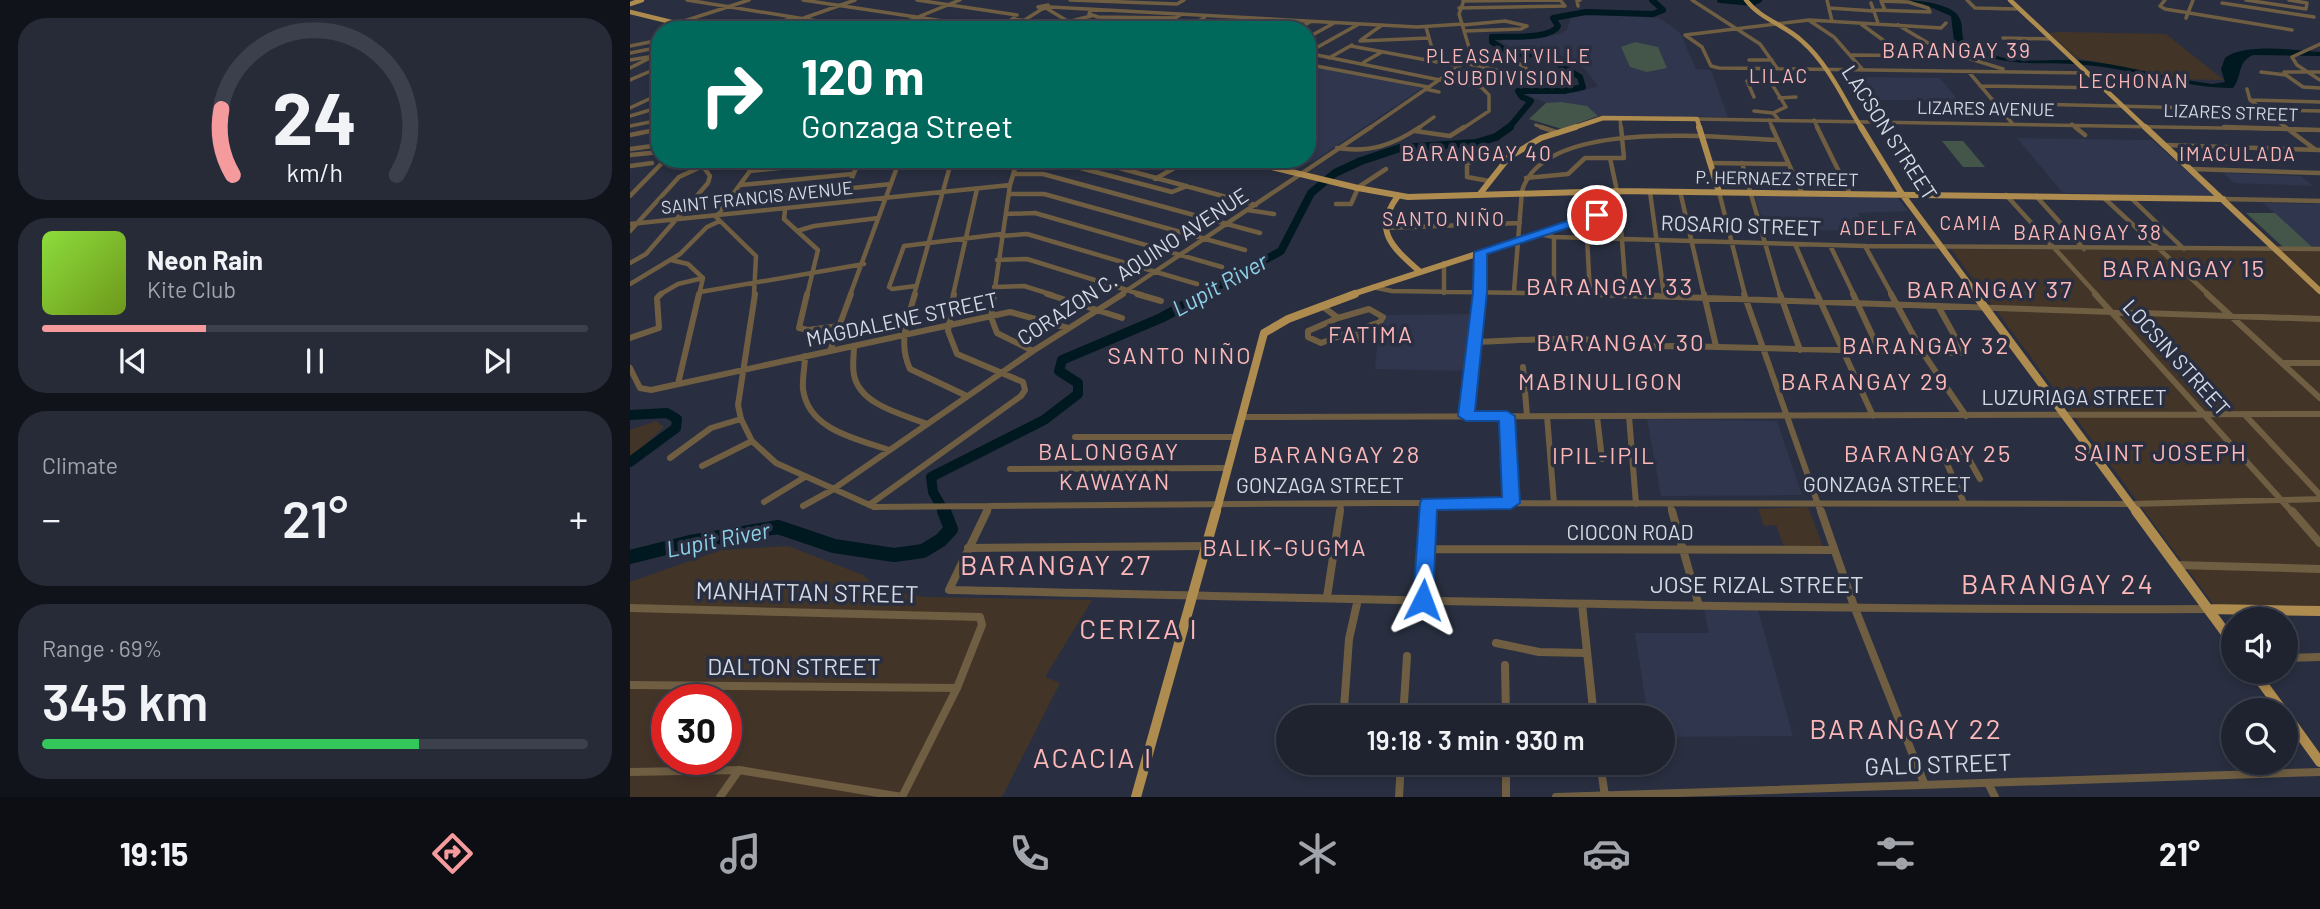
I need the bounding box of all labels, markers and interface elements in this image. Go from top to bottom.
district label: BARANGAY 39 [1882,37,2032,62]
district label: PLEASANTVILLE SUBDIVISION [1426,44,1592,89]
text: 120 m [801,46,924,105]
icon: right [686,49,777,140]
street label: LACSON STREET [1837,60,1943,204]
district label: LILAC [1749,64,1809,87]
district label: LECHONAN [2078,69,2190,92]
text: 24 [273,72,357,160]
street label: LIZARES AVENUE [1917,96,2055,120]
street label: LIZARES STREET [2163,99,2299,125]
text: Gonzaga Street [801,106,1013,144]
district label: BARANGAY 40 [1401,140,1553,165]
district label: IMACULADA [2179,142,2297,165]
text: km/h [287,157,343,187]
street label: P. HERNAEZ STREET [1695,166,1859,190]
street label: SAINT FRANCIS AVENUE [660,176,854,218]
street label: CORAZON C. AQUINO AVENUE [1012,182,1252,350]
pin [1567,185,1627,245]
icon: arrive [1578,196,1616,234]
district label: SANTO NIÑO [1382,207,1506,230]
street label: ROSARIO STREET [1660,209,1822,240]
district label: CAMIA [1939,211,2003,234]
district label: ADELFA [1840,216,1918,239]
district label: BARANGAY 38 [2013,219,2163,244]
text: Neon Rain [147,244,263,275]
water label: Lupit River [1167,246,1273,322]
district label: BARANGAY 15 [2102,253,2266,282]
district label: BARANGAY 33 [1526,271,1694,300]
district label: BARANGAY 37 [1906,274,2074,303]
text: Kite Club [147,275,236,303]
street label: MAGDALENE STREET [804,286,1000,351]
street label: LOCSIN STREET [2118,294,2236,420]
district label: FATIMA [1328,320,1414,348]
district label: BARANGAY 30 [1536,327,1706,356]
district label: BARANGAY 32 [1842,330,2010,359]
district label: SANTO NIÑO [1107,341,1253,369]
icon: previous [114,342,152,380]
icon: pause [296,342,334,380]
icon: next [478,342,516,380]
district label: BARANGAY 29 [1781,366,1949,395]
district label: MABINULIGON [1518,367,1684,395]
street label: LUZURIAGA STREET [1981,384,2167,409]
district label: BALONGGAY [1038,437,1180,465]
district label: BARANGAY 25 [1844,438,2012,467]
district label: SAINT JOSEPH [2074,438,2248,466]
district label: BARANGAY 28 [1253,439,1421,468]
district label: IPIL-IPIL [1552,441,1656,469]
text: Climate [42,451,118,479]
district label: KAWAYAN [1059,467,1171,495]
street label: GONZAGA STREET [1803,471,1971,496]
street label: GONZAGA STREET [1236,472,1404,497]
text: 21° [282,486,348,548]
text: − [42,495,61,541]
text: + [569,495,588,541]
water label: Lupit River [664,515,773,563]
street label: CIOCON ROAD [1566,519,1694,544]
district label: BALIK-GUGMA [1203,533,1367,561]
district label: BARANGAY 27 [960,547,1152,581]
position arrow [1386,563,1460,637]
district label: BARANGAY 24 [1961,566,2155,600]
street label: JOSE RIZAL STREET [1650,569,1864,598]
street label: MANHATTAN STREET [695,575,919,608]
map controls [2221,607,2298,775]
button: sound [2221,607,2298,684]
district label: CERIZA I [1079,611,1199,645]
text: Range · 69% [42,634,162,662]
street label: DALTON STREET [707,651,881,680]
text: 345 km [42,669,208,731]
speed limit sign: 30 [651,684,742,775]
button: search [2221,698,2298,775]
district label: BARANGAY 22 [1809,711,2003,745]
text: 19:18 · 3 min · 930 m [1366,724,1585,755]
district label: ACACIA I [1033,740,1153,774]
street label: GALO STREET [1864,746,2012,781]
icon: directions [428,829,477,878]
icon: music [716,829,765,878]
icon: phone [1005,829,1054,878]
icon: climate [1293,829,1342,878]
icon: car [1582,829,1631,878]
icon: filters [1871,829,1920,878]
text: 19:15 [120,834,188,872]
text: 21° [2159,834,2200,872]

